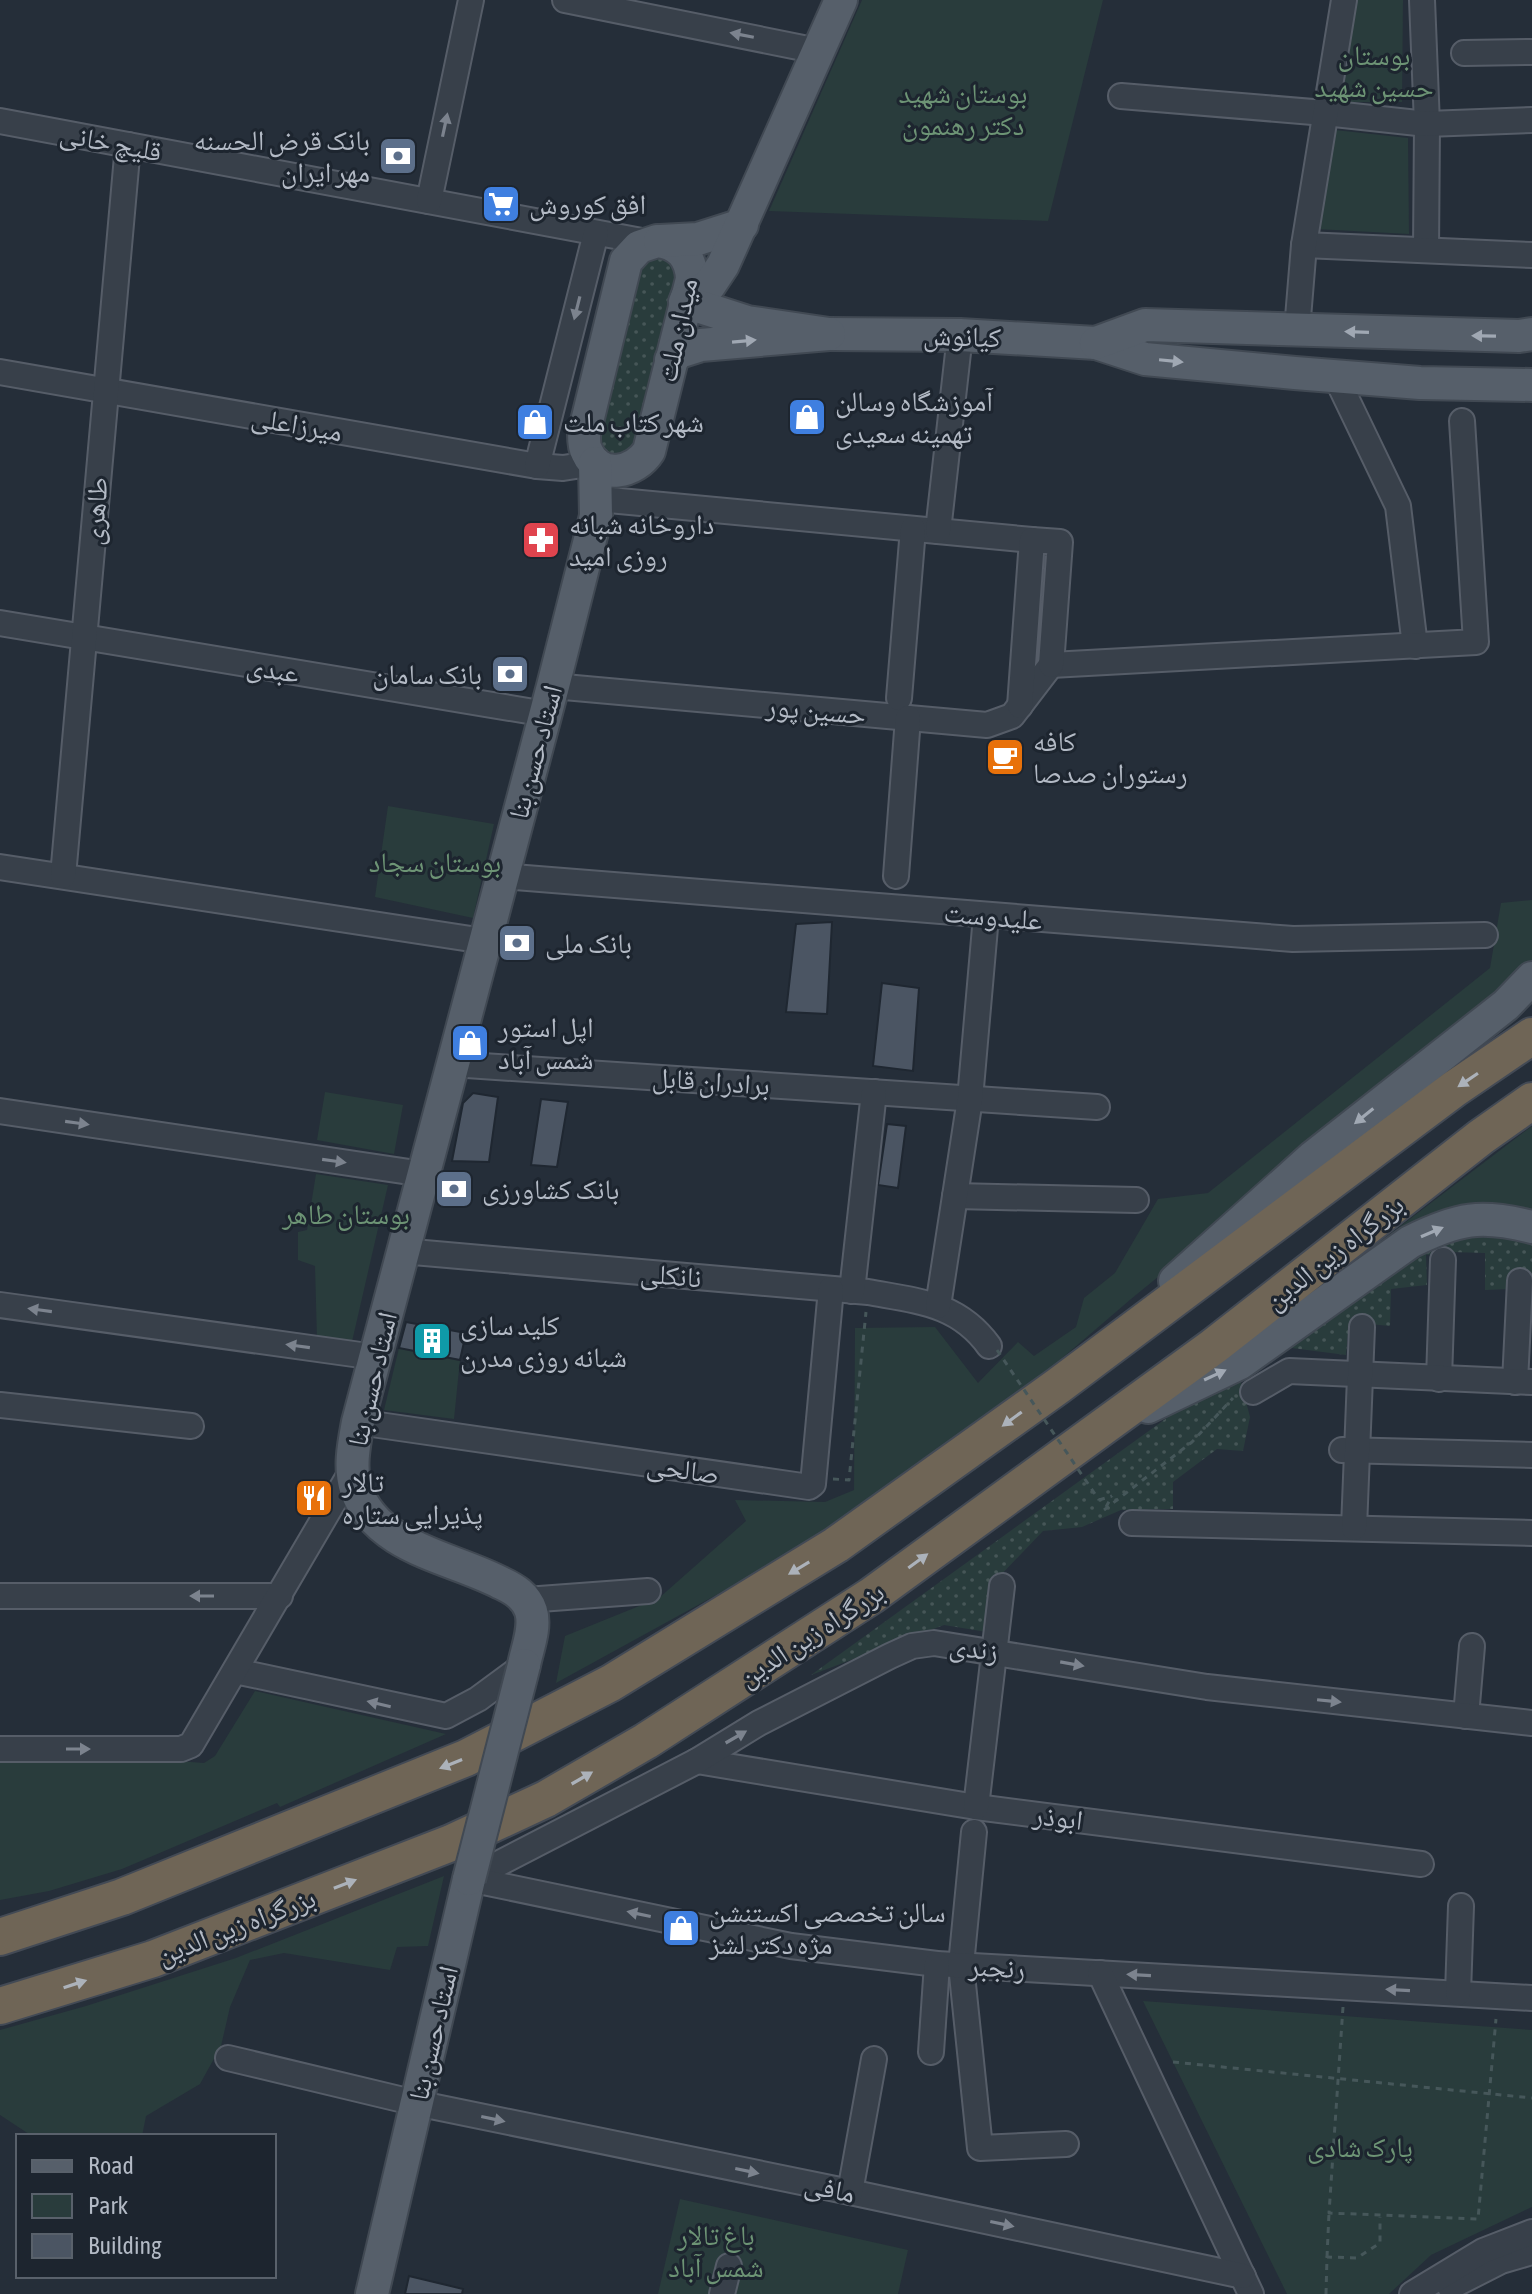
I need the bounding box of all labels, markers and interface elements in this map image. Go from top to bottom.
one-way arrow [729,29,754,41]
park label: بوستان حسین شهید [1314,39,1434,105]
park label: بوستان شهید دکتر رهنمون [898,77,1028,142]
one-way arrow [439,112,452,137]
street label: قلیچ خانی [57,116,165,169]
place label: بانک قرض الحسنه مهر ایران [194,124,370,189]
bank icon: بانک قرض الحسنه مهر ایران [377,135,419,177]
supermarket icon: افق کوروش [480,183,522,225]
place label: افق کوروش [529,188,646,222]
street label: میدان ملت [650,275,705,385]
one-way arrow [571,296,583,321]
street label: کیانوش [922,319,1002,355]
one-way arrow [1344,325,1369,338]
one-way arrow [1471,329,1496,342]
one-way arrow [732,334,757,347]
one-way arrow [1159,355,1184,368]
place label: آموزشگاه وسالن تهمینه سعیدی [835,385,994,450]
shop icon: آموزشگاه وسالن تهمینه سعیدی [786,396,828,438]
street label: میرزاعلی [249,400,345,450]
shop icon: شهر کتاب ملت [514,401,556,443]
place label: شهر کتاب ملت [563,406,704,438]
street label: طاهری [76,476,115,547]
place label: داروخانه شبانه روزی امید [569,508,714,573]
pharmacy icon: داروخانه شبانه روزی امید [520,519,562,561]
street label: عبدی [244,649,302,690]
bank icon: بانک سامان [489,653,531,695]
place label: بانک سامان [372,658,482,691]
street label: استاد حسن بنا [502,682,570,823]
street label: حسین پور [764,690,867,732]
place label: کافه رستوران صدصا [1033,725,1188,790]
cafe icon: کافه رستوران صدصا [984,736,1026,778]
park label: بوستان سجاد [369,846,501,879]
street label: علیدوست [942,896,1044,937]
bank icon: بانک ملی [496,922,538,964]
place label: بانک ملی [545,927,632,961]
place label: اپل استور شمس آباد [497,1011,594,1077]
shop icon: اپل استور شمس آباد [449,1022,491,1064]
street label: برادران قابل [651,1061,771,1103]
one-way arrow [1457,1072,1478,1087]
one-way arrow [1354,1107,1374,1124]
one-way arrow [65,1117,90,1130]
one-way arrow [322,1155,347,1168]
bank icon: بانک کشاورزی [433,1168,475,1210]
place label: بانک کشاورزی [482,1173,619,1206]
street label: بزرگراه زین الدین [1258,1188,1411,1318]
park label: بوستان طاهر [281,1198,410,1231]
one-way arrow [1420,1225,1443,1238]
street label: نانکلی [639,1256,703,1296]
one-way arrow [27,1303,52,1316]
street label: استاد حسن بنا [341,1309,405,1450]
place label: کلید سازی شبانه روزی مدرن [460,1309,627,1374]
building icon: کلید سازی شبانه روزی مدرن [411,1320,453,1362]
one-way arrow [285,1339,310,1352]
one-way arrow [1204,1368,1227,1382]
one-way arrow [1001,1411,1022,1426]
street label: صالحی [644,1448,721,1492]
place label: تالار پذیرایی ستاره [341,1466,483,1532]
restaurant icon: تالار پذیرایی ستاره [293,1477,335,1519]
one-way arrow [908,1554,928,1570]
one-way arrow [788,1561,810,1575]
street label: بزرگراه زین الدین [732,1575,891,1695]
one-way arrow [189,1590,214,1602]
street label: زندی [947,1629,1001,1668]
one-way arrow [1060,1658,1085,1671]
one-way arrow [1317,1695,1342,1708]
one-way arrow [366,1697,391,1709]
one-way arrow [725,1730,747,1744]
one-way arrow [66,1743,91,1755]
one-way arrow [439,1758,463,1771]
one-way arrow [571,1771,593,1785]
street label: ابوذر [1030,1798,1085,1836]
one-way arrow [333,1877,357,1890]
street label: بزرگراه زین الدین [152,1881,320,1973]
place label: سالن تخصصی اکستنشن مژه دکتر لشز [708,1896,946,1960]
one-way arrow [627,1907,652,1920]
shop icon: سالن تخصصی اکستنشن مژه دکتر لشز [660,1907,702,1949]
street label: رنجبر [967,1949,1026,1984]
street label: استاد حسن بنا [402,1963,466,2104]
one-way arrow [1126,1968,1151,1981]
one-way arrow [63,1977,87,1990]
one-way arrow [1385,1983,1410,1996]
one-way arrow [480,2113,505,2125]
park label: پارک شادی [1307,2131,1413,2164]
legend [16,2134,276,2278]
text: Road [88,2152,134,2179]
one-way arrow [735,2165,760,2177]
street label: مافی [801,2167,858,2211]
text: Park [88,2192,129,2219]
one-way arrow [989,2218,1014,2231]
park label: باغ تالار شمس آباد [668,2219,764,2285]
text: Building [88,2232,162,2259]

